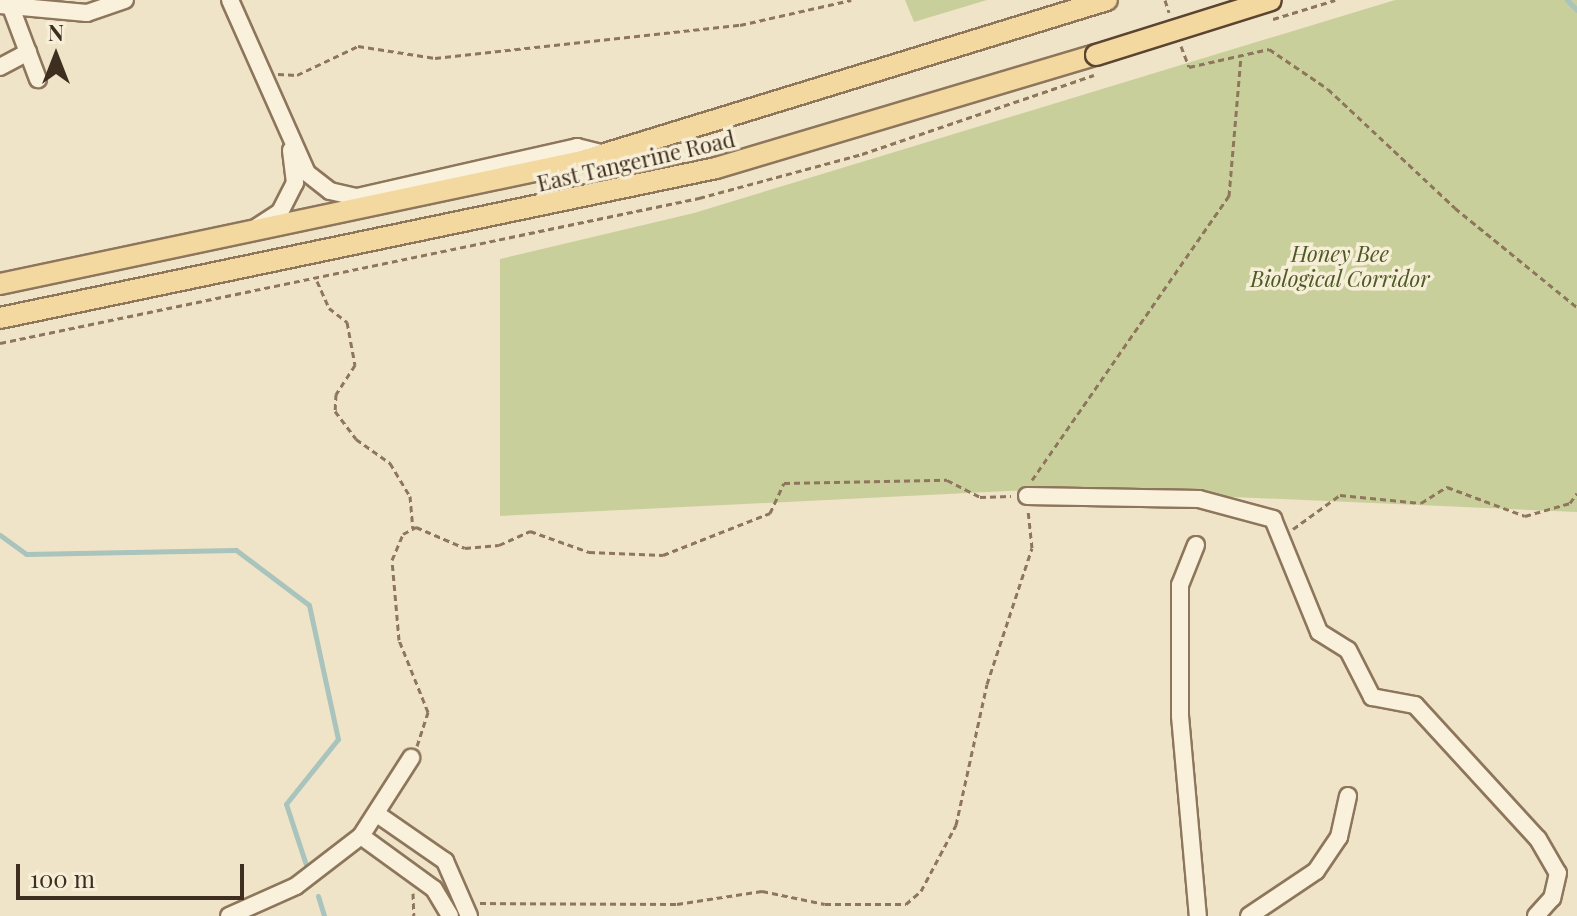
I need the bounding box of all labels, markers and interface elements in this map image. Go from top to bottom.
north arrow [16,16,96,96]
text: N [48,17,64,47]
street label: East Tangerine Road [534,125,738,197]
park label: Honey Bee Biological Corridor [1250,240,1430,292]
scale bar [20,848,248,898]
text: 100 m [30,862,95,894]

